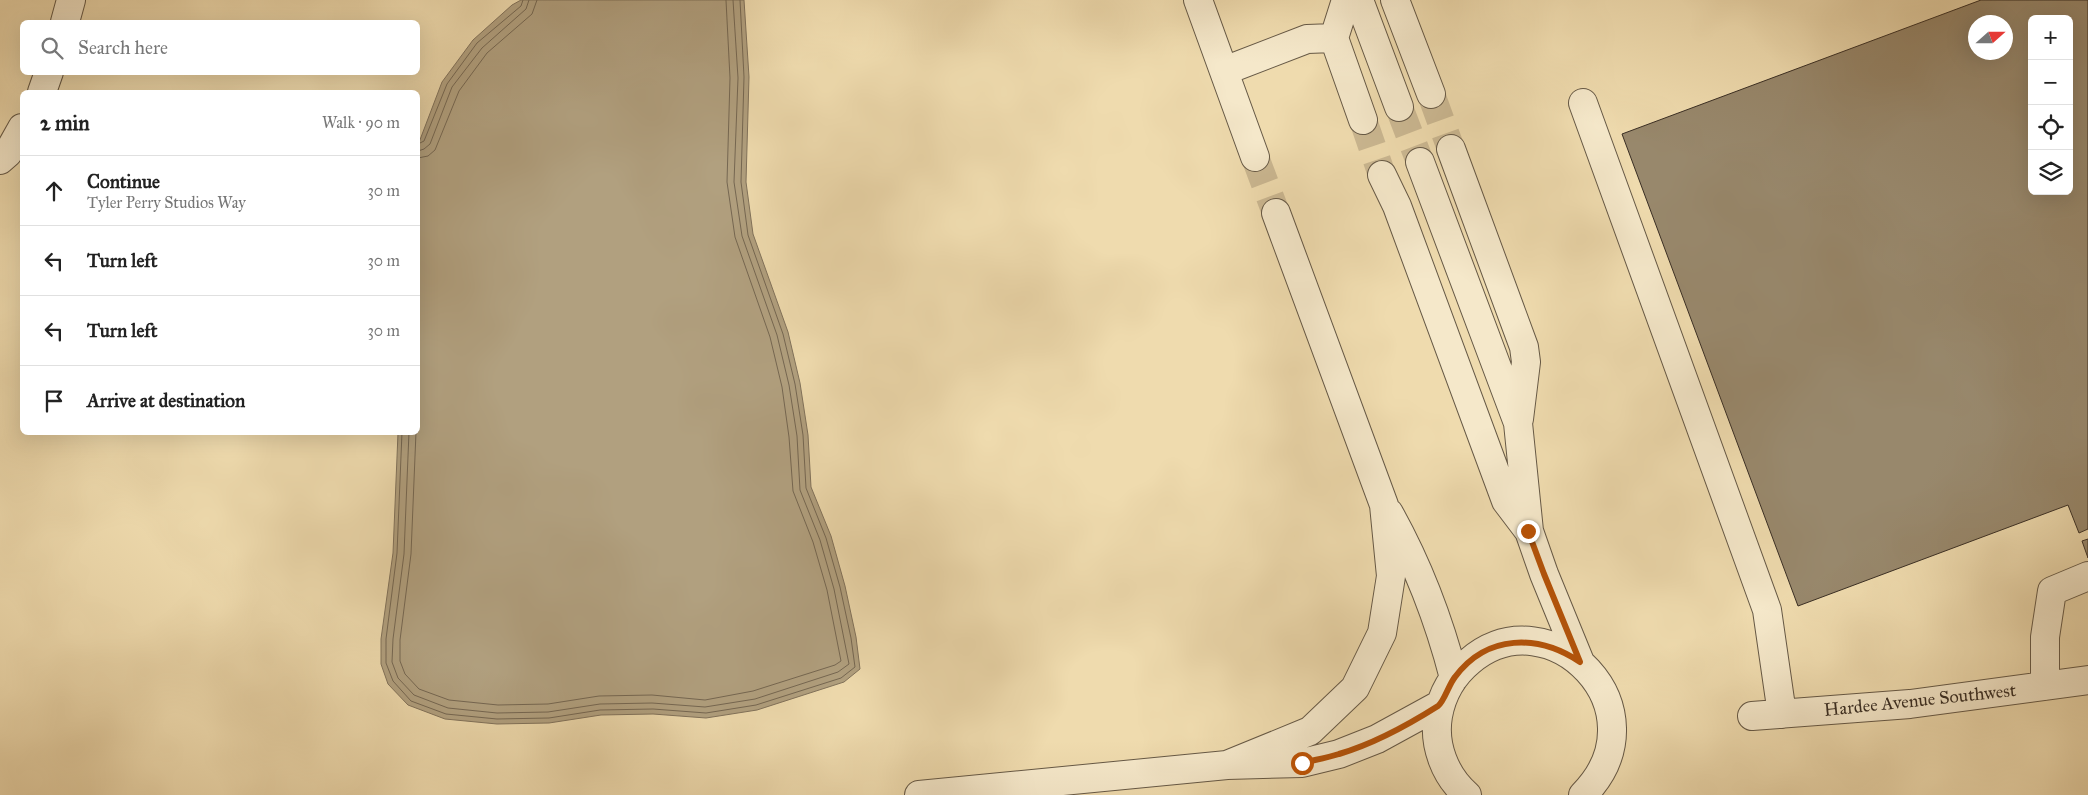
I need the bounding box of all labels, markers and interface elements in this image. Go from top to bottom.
north arrow [1968,15,2013,60]
map controls [2028,15,2073,195]
button: + [2028,15,2073,60]
search box [20,20,420,75]
icon: search [38,34,66,62]
text: Search here [78,36,168,59]
button: − [2028,60,2073,105]
button: locate [2028,105,2073,150]
text: 2 min [40,110,90,136]
text: Walk · 90 m [322,113,400,132]
button: layers [2028,150,2073,195]
text: Continue [87,170,160,193]
icon: ahead [40,177,68,205]
text: 30 m [367,181,400,200]
text: Tyler Perry Studios Way [87,193,246,212]
icon: left [40,247,68,275]
text: Turn left [87,249,157,272]
text: 30 m [367,251,400,270]
icon: left [40,317,68,345]
text: Turn left [87,319,157,342]
text: 30 m [367,321,400,340]
icon: arrive [40,387,68,415]
text: Arrive at destination [87,389,245,412]
route end [1517,520,1540,543]
street label: Hardee Avenue Southwest [1823,679,2018,721]
route start [1291,752,1314,775]

